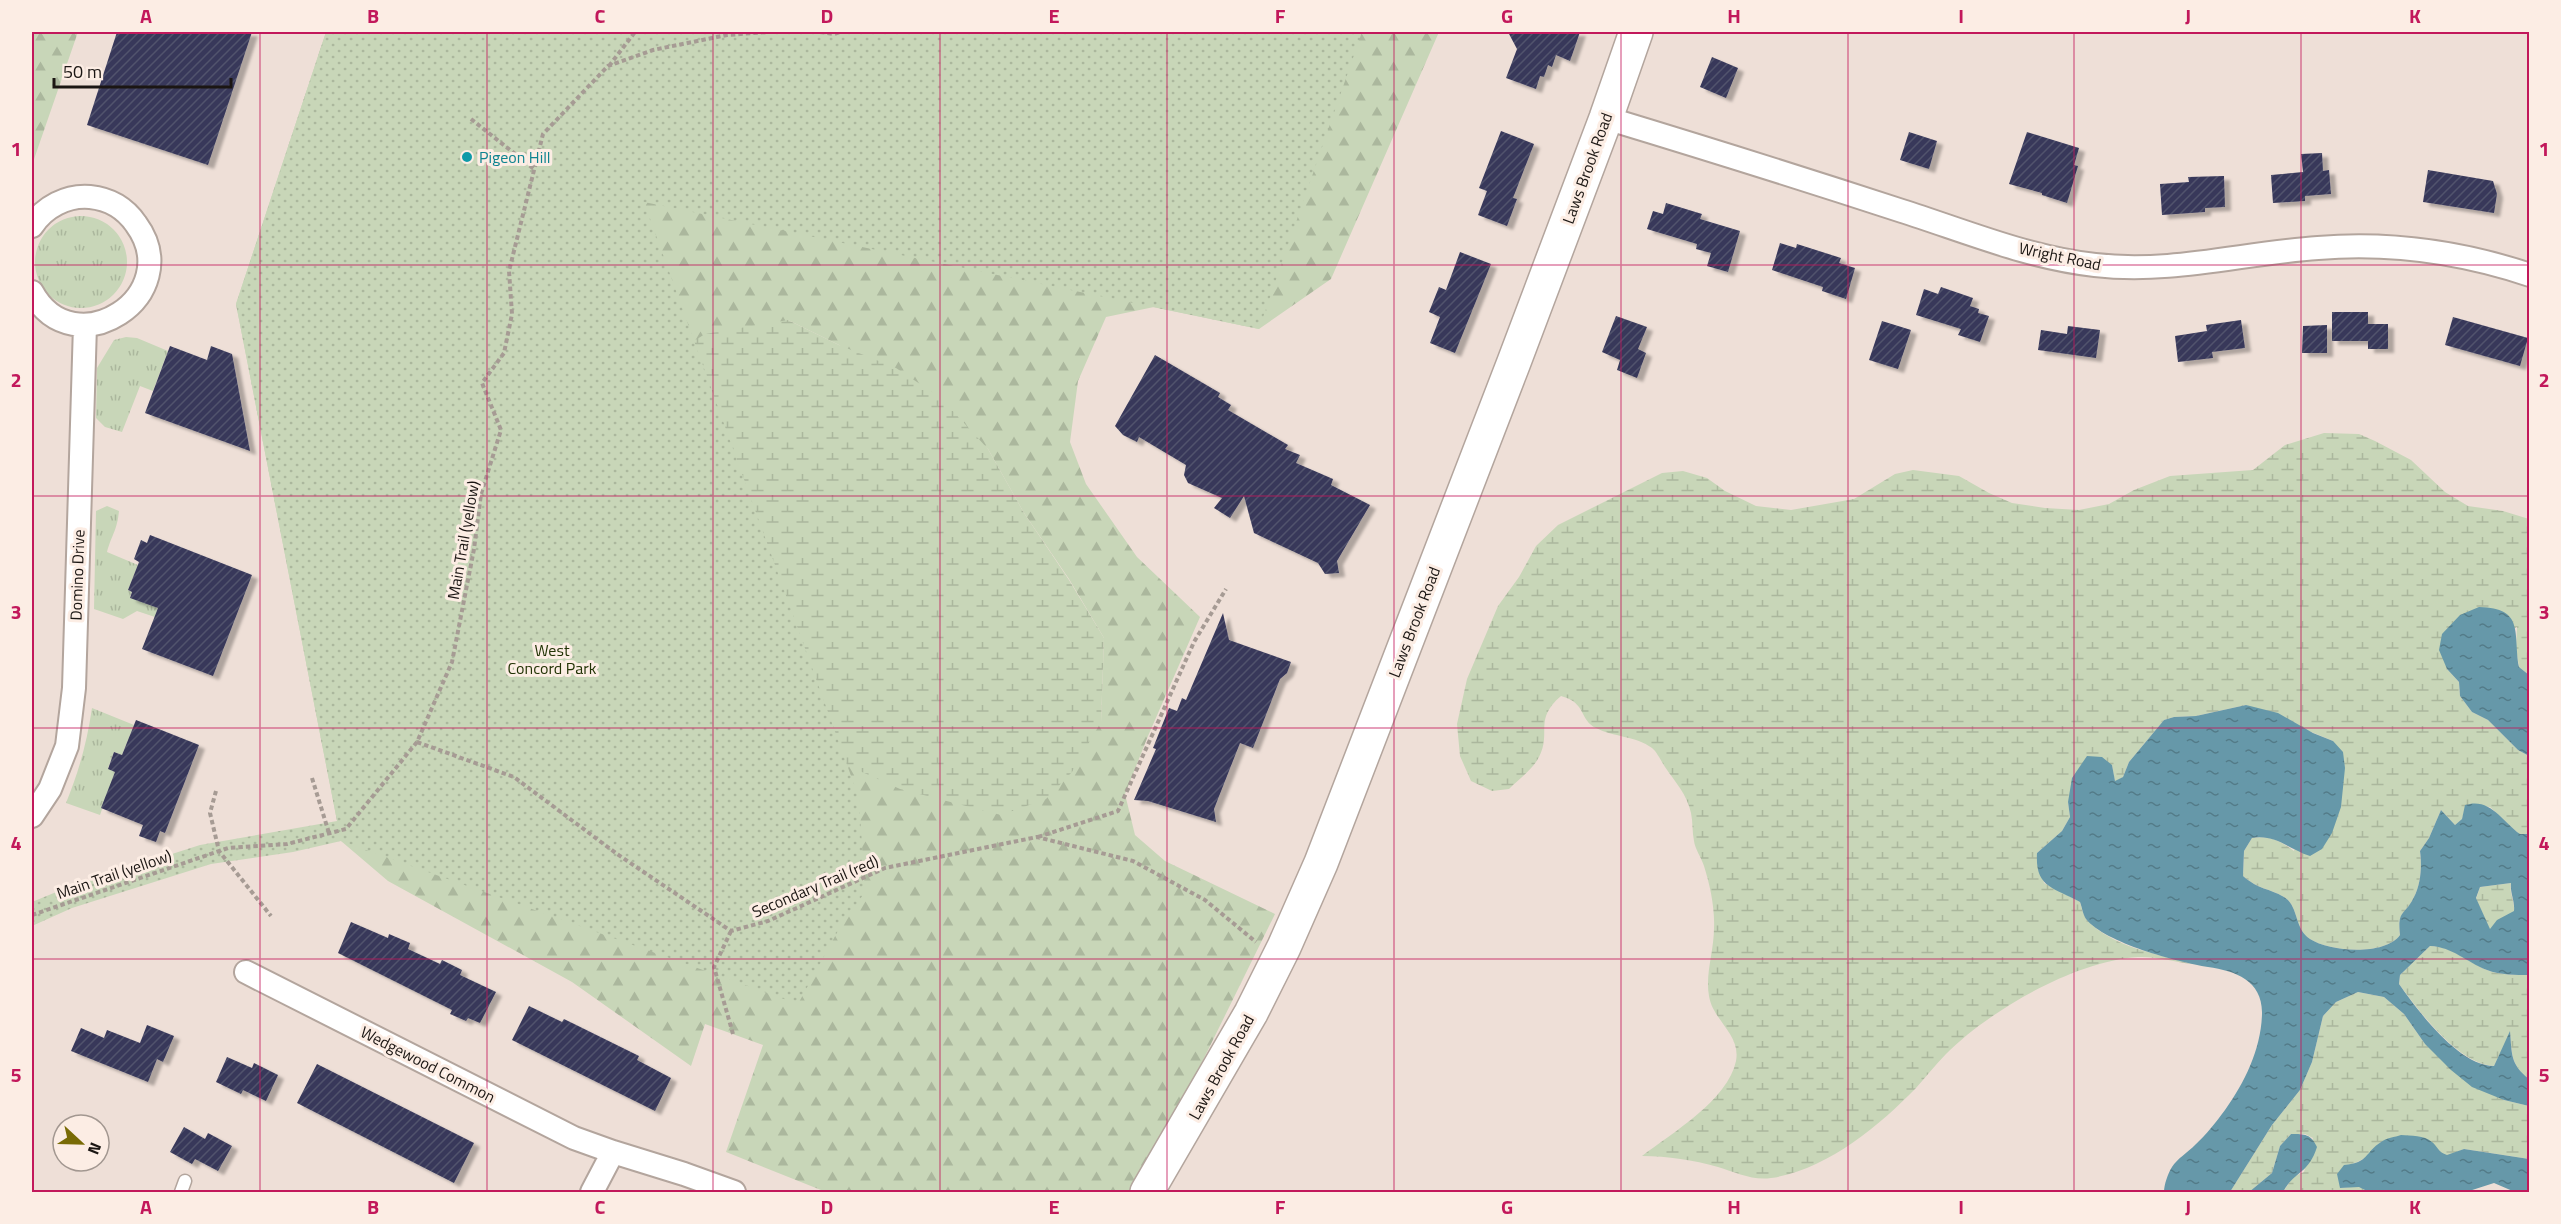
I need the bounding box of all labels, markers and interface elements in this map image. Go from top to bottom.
text: A [140,0,152,31]
text: B [367,0,379,31]
text: C [595,0,606,31]
text: D [821,0,833,31]
text: E [1048,0,1060,31]
text: F [1275,0,1286,31]
text: G [1501,0,1513,31]
text: H [1727,0,1741,31]
text: I [1958,0,1964,31]
text: J [2185,0,2191,31]
text: K [2409,0,2421,31]
scale bar [54,51,231,89]
text: 50 m [63,58,102,85]
street label: Laws Brook Road [1556,109,1618,227]
text: 1 [10,133,22,164]
text: 1 [2538,133,2550,164]
place label: Pigeon Hill [479,145,551,169]
marker: Pigeon Hill [460,150,474,164]
street label: Wright Road [2017,236,2103,276]
text: 2 [10,364,22,395]
text: 2 [2538,364,2550,395]
street label: Main Trail (yellow) [441,479,485,601]
street label: Domino Drive [63,529,91,621]
street label: Laws Brook Road [1382,563,1446,681]
text: 3 [10,596,22,627]
text: 3 [2538,596,2550,627]
park label: West Concord Park [508,638,597,680]
text: 4 [10,827,22,858]
text: 4 [2538,827,2550,858]
street label: Main Trail (yellow) [53,843,175,905]
street label: Secondary Trail (red) [748,848,882,924]
street label: Laws Brook Road [1182,1010,1260,1124]
street label: Wedgewood Common [356,1020,500,1108]
text: 5 [10,1059,22,1090]
text: 5 [2538,1059,2550,1090]
north arrow [51,1113,111,1173]
text: N [82,1139,108,1158]
text: A [140,1191,152,1222]
text: B [367,1191,379,1222]
text: C [595,1191,606,1222]
text: D [821,1191,833,1222]
text: E [1048,1191,1060,1222]
text: F [1275,1191,1286,1222]
text: G [1501,1191,1513,1222]
text: H [1727,1191,1741,1222]
text: I [1958,1191,1964,1222]
text: J [2185,1191,2191,1222]
text: K [2409,1191,2421,1222]

